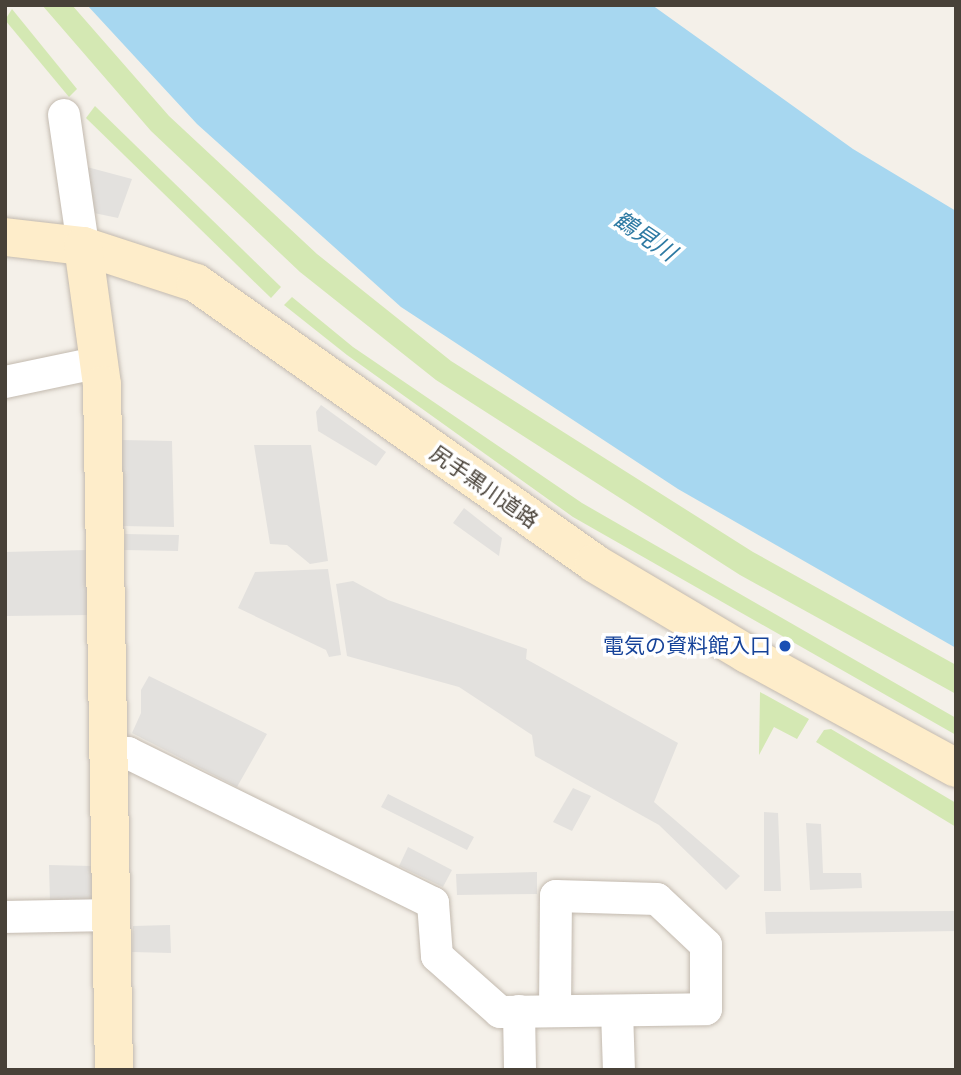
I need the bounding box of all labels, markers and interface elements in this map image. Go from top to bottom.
water label: 鶴見川 [609,205,681,267]
street label: 尻手黒川道路 [425,441,543,533]
place label: 電気の資料館入口 [603,633,771,659]
marker: 電気の資料館入口 [777,638,793,654]

